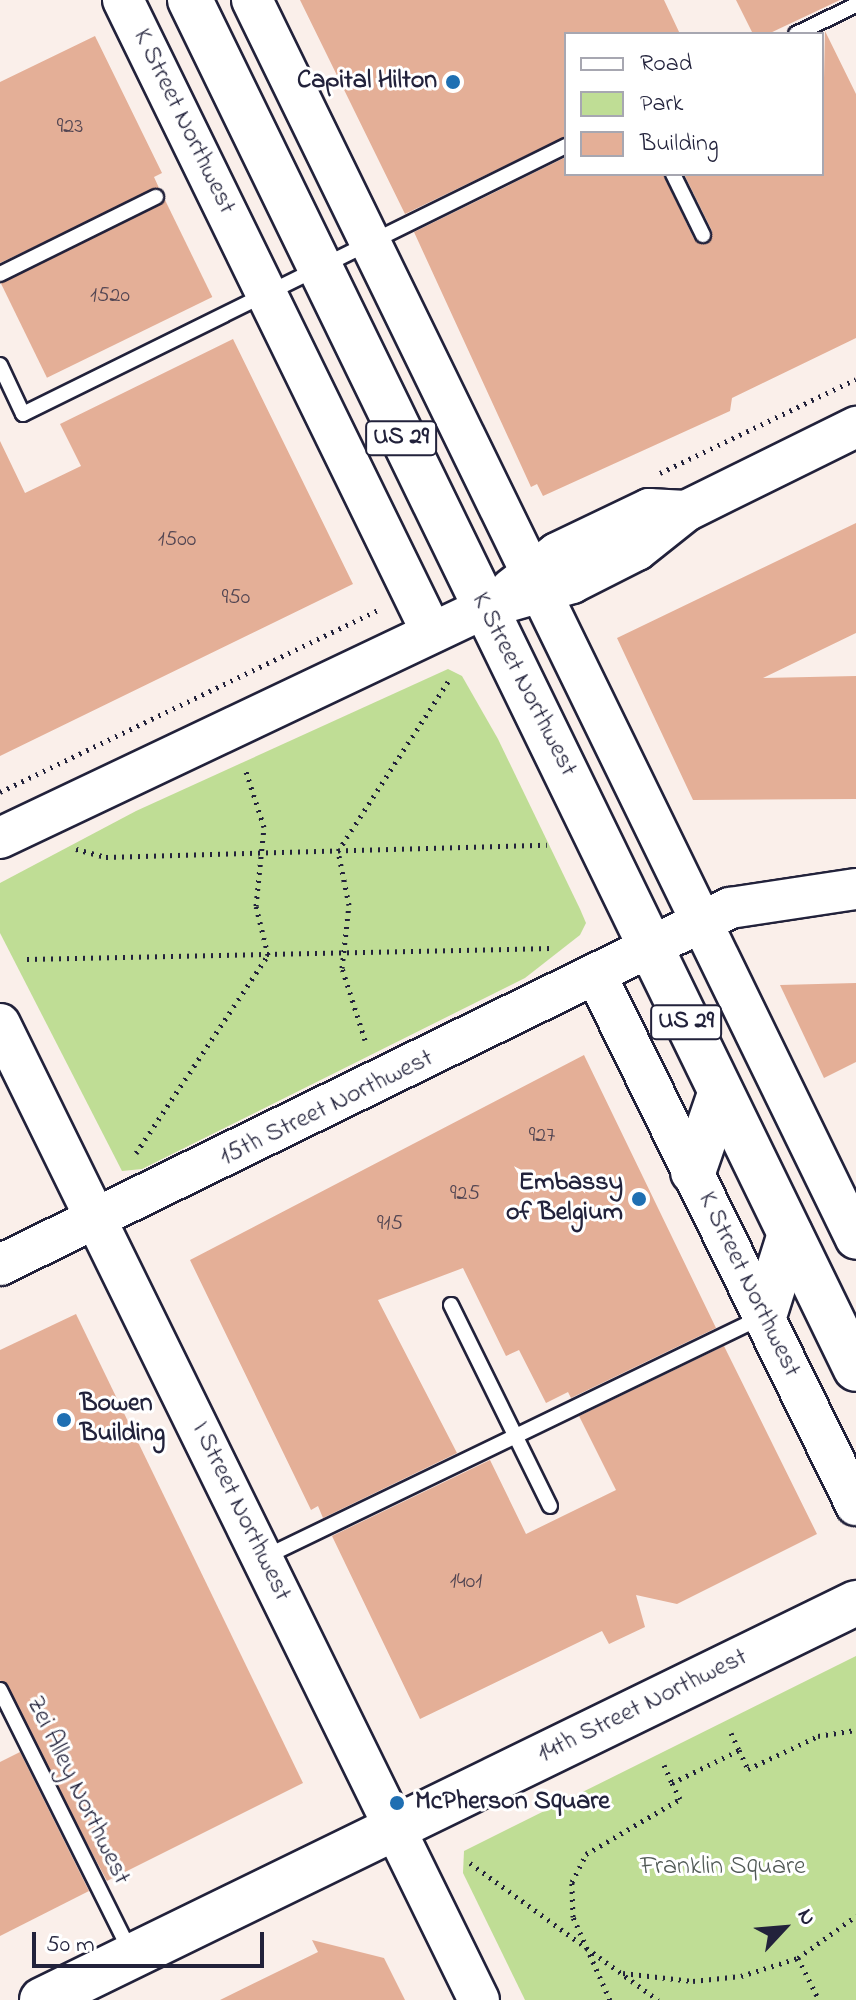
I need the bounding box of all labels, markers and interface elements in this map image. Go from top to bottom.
street label: K Street Northwest [125,24,241,220]
legend [564,32,824,176]
text: Road [640,47,692,82]
place label: Capital Hilton [297,66,437,98]
marker: Capital Hilton [444,73,462,91]
text: Park [640,87,683,122]
house number: 923 [57,115,83,141]
text: Building [640,127,719,162]
house number: 1520 [90,284,130,310]
road number: US 29 [365,418,437,458]
house number: 1500 [158,528,196,554]
house number: 950 [222,586,250,612]
street label: K Street Northwest [463,588,583,782]
road number: US 29 [650,1002,722,1042]
street label: 15th Street Northwest [215,1044,439,1174]
house number: 927 [529,1124,555,1150]
place label: Embassy of Belgium [506,1168,623,1230]
house number: 925 [450,1182,480,1208]
street label: K Street Northwest [690,1187,806,1383]
marker: Embassy of Belgium [630,1190,648,1208]
house number: 915 [377,1212,403,1238]
place label: Bowen Building [80,1389,165,1450]
marker: Bowen Building [55,1411,73,1429]
street label: I Street Northwest [183,1417,297,1607]
house number: 1401 [450,1570,482,1596]
street label: 14th Street Northwest [533,1643,753,1771]
street label: Zei Alley Northwest [18,1692,136,1890]
place label: McPherson Square [415,1787,610,1819]
marker: McPherson Square [386,1792,408,1814]
park label: Franklin Square [640,1852,806,1884]
north arrow [744,1888,824,1968]
text: N [788,1904,823,1931]
scale bar [36,1916,268,1966]
text: 50 m [46,1928,95,1963]

